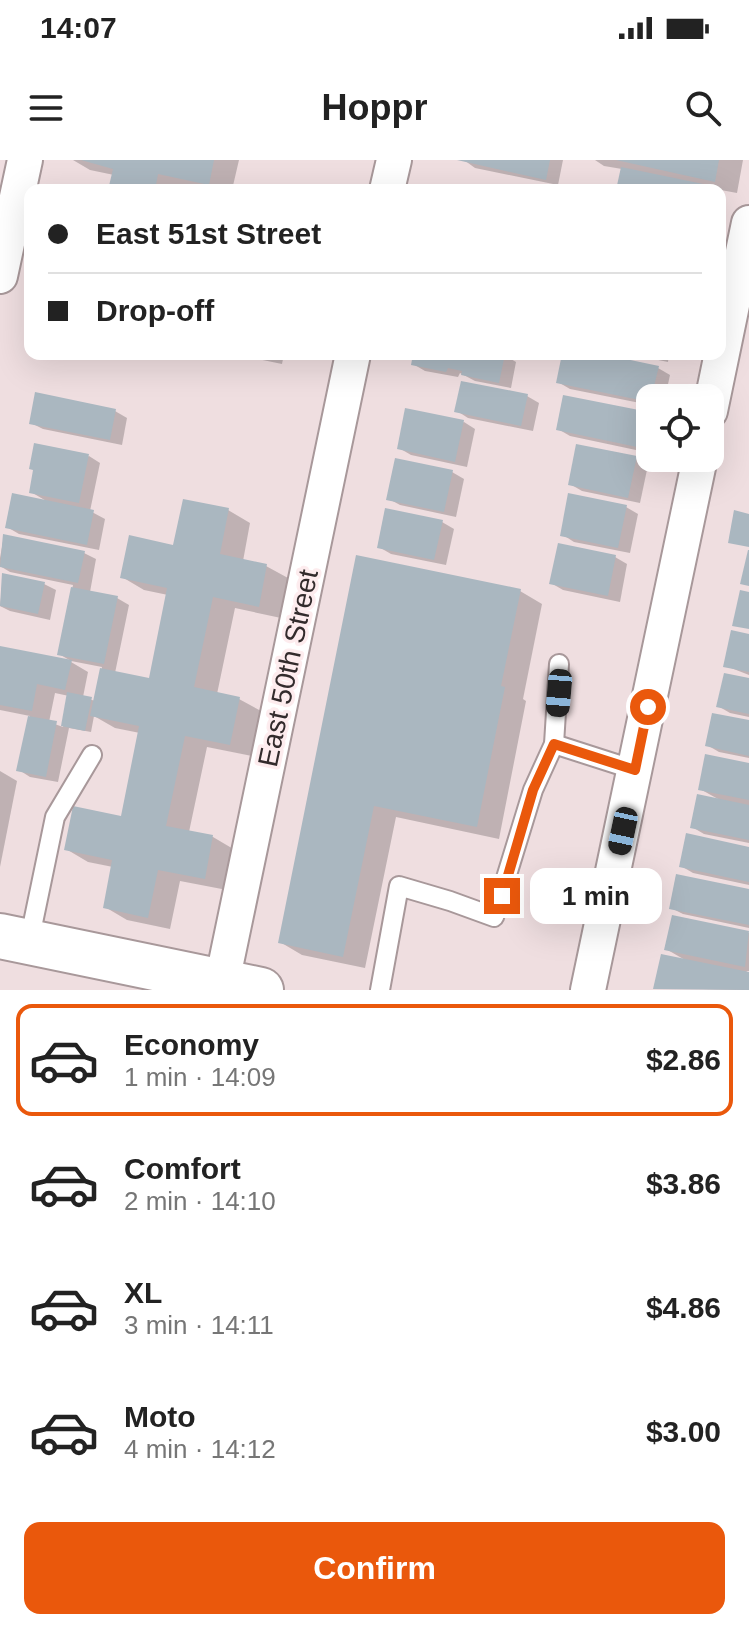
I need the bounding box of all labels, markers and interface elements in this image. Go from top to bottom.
text: 14:07 [40,11,117,44]
icon: menu [24,86,68,130]
icon: search [681,86,725,130]
text: Hoppr [322,87,427,128]
text: East 51st Street [96,217,321,250]
text: Drop-off [96,294,214,327]
map controls [636,384,724,472]
button: locate [636,384,724,472]
street label: East 50th Street [252,566,324,769]
car [545,668,573,718]
route start [630,689,666,725]
car [606,805,640,857]
callout: 1 min [530,868,662,924]
route end [484,878,520,914]
text: 1 min [562,881,630,911]
icon: car [28,1024,100,1096]
text: Economy [124,1028,259,1061]
text: $2.86 [646,1043,721,1076]
text: 1 min · 14:09 [124,1062,276,1092]
icon: car [28,1148,100,1220]
text: Comfort [124,1152,241,1185]
text: $3.86 [646,1167,721,1200]
text: 2 min · 14:10 [124,1186,276,1216]
icon: car [28,1272,100,1344]
text: XL [124,1276,162,1309]
text: $4.86 [646,1291,721,1324]
text: 3 min · 14:11 [124,1310,274,1340]
icon: car [28,1396,100,1468]
text: Moto [124,1400,196,1433]
text: $3.00 [646,1415,721,1448]
text: 4 min · 14:12 [124,1434,276,1464]
button: Confirm [24,1522,725,1614]

